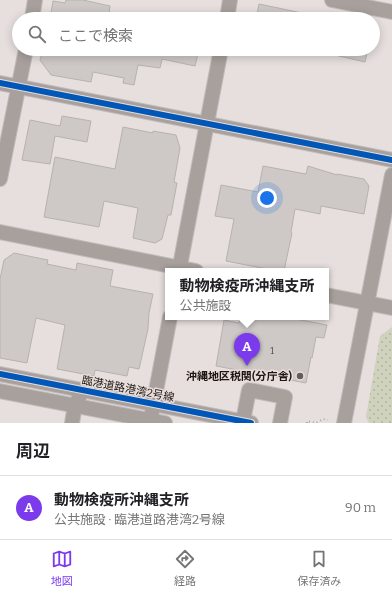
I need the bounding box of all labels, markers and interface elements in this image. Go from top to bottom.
search box [12,12,380,56]
icon: search [26,23,48,45]
text: ここで検索 [58,27,133,45]
your location [257,188,277,208]
popup [165,268,329,320]
text: 動物検疫所沖縄支所 [179,277,315,295]
text: 公共施設 [179,298,232,313]
pin: A [234,333,260,366]
house number: 1 [270,346,274,356]
place label: 沖縄地区税関(分庁舎) [186,370,293,383]
marker: 沖縄地区税関(分庁舎) [295,371,305,381]
street label: 臨港道路港湾2号線 [81,374,175,404]
text: 周辺 [16,441,50,462]
text: 動物検疫所沖縄支所 [54,491,189,509]
text: A [24,500,34,515]
text: 90 m [345,500,376,515]
text: 公共施設 · 臨港道路港湾2号線 [54,512,225,527]
tab: 地図 [51,548,73,588]
tab: 経路 [174,548,196,588]
tab: 保存済み [297,548,341,588]

